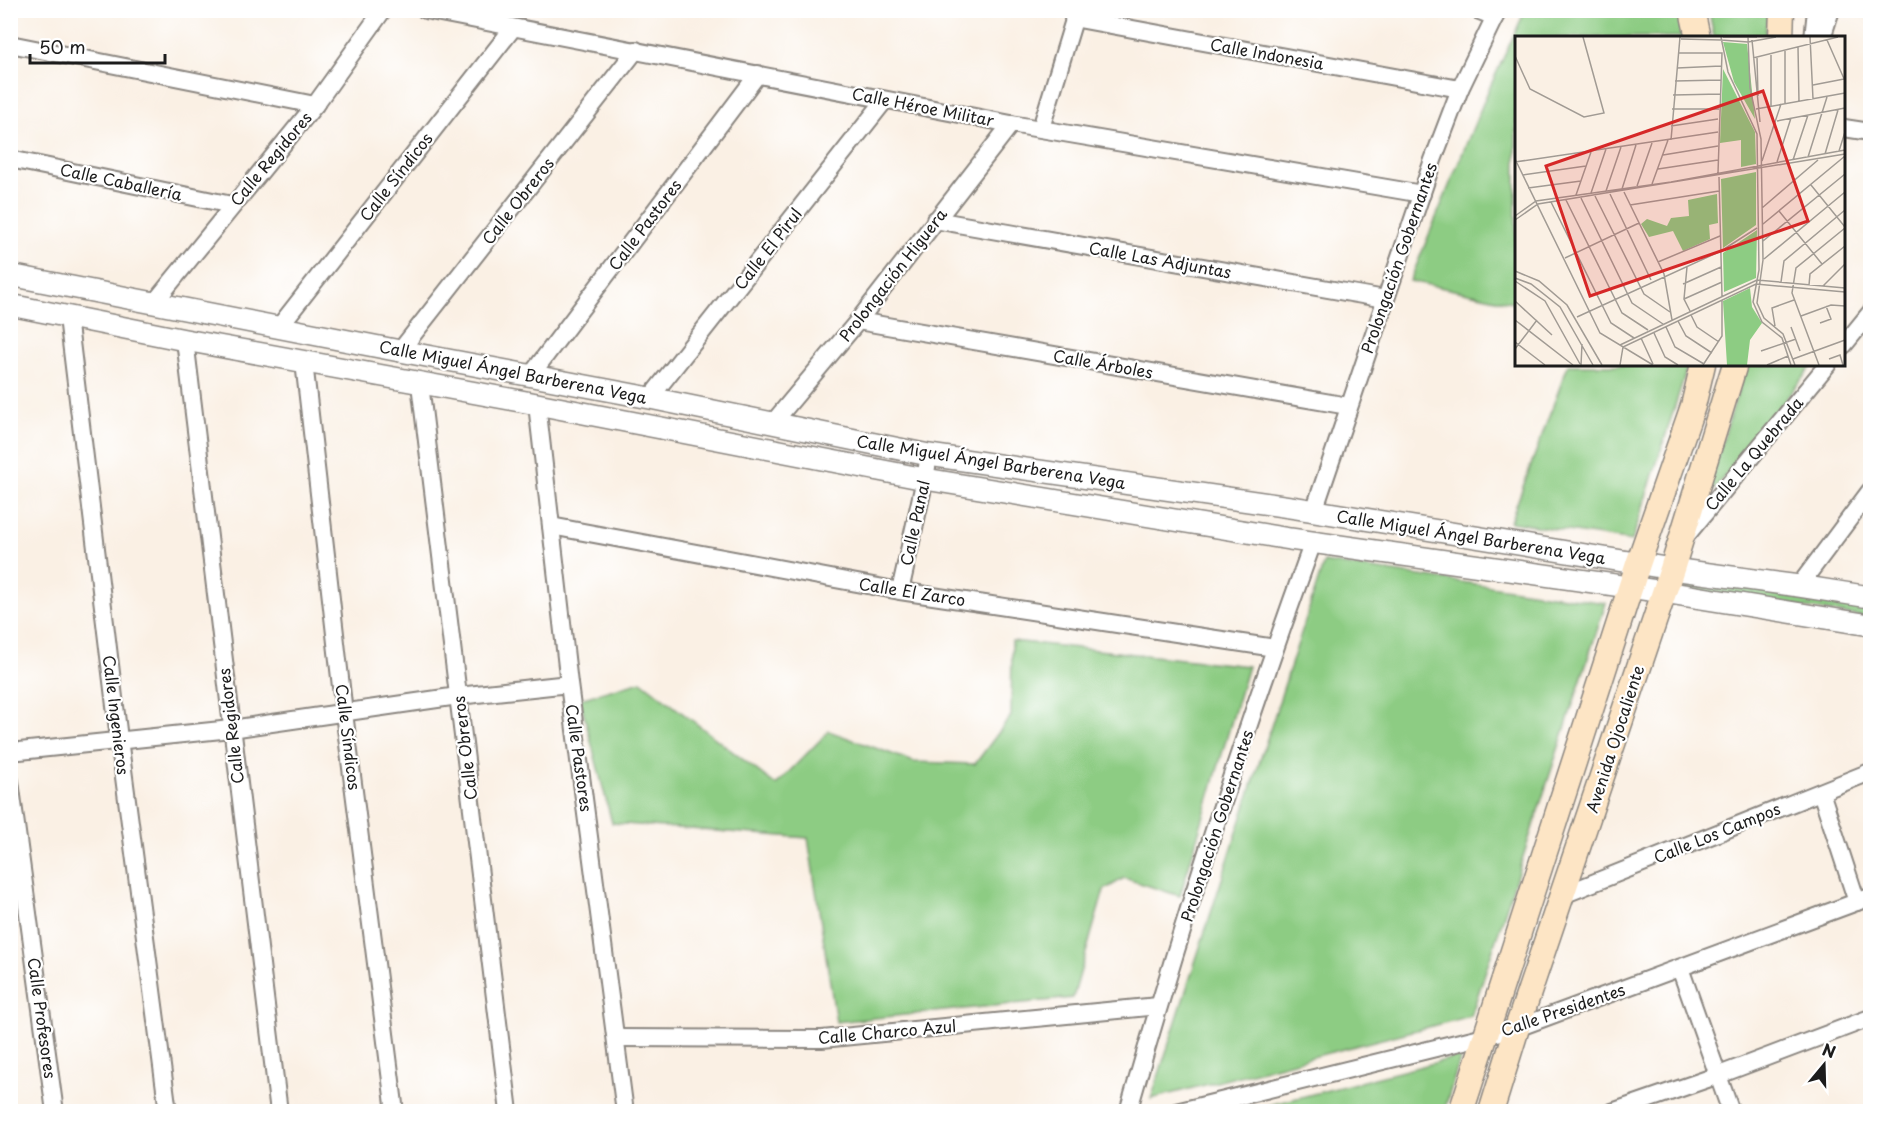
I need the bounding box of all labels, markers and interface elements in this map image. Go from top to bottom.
scale bar [30,27,165,65]
street label: Calle Indonesia [1208,31,1326,75]
text: 50 m [39,33,86,60]
inset map [1515,36,1845,366]
street label: Calle Héroe Militar [850,80,997,132]
street label: Calle Regidores [224,106,317,211]
street label: Calle Síndicos [353,127,437,226]
street label: Calle Obreros [476,152,559,249]
street label: Calle Caballería [58,156,185,206]
street label: Prolongación Gobernantes [1354,159,1442,356]
street label: Calle Pastores [602,174,686,275]
street label: Calle El Pirul [728,202,807,294]
street label: Prolongación Higuera [832,203,952,346]
street label: Calle Las Adjuntas [1087,235,1233,283]
street label: Calle Miguel Ángel Barberena Vega [377,333,649,409]
street label: Calle Árboles [1051,342,1155,384]
street label: Calle La Quebrada [1698,391,1808,516]
street label: Calle Miguel Ángel Barberena Vega [855,428,1127,494]
street label: Calle Panal [893,478,935,568]
street label: Calle Miguel Ángel Barberena Vega [1335,503,1607,569]
street label: Calle El Zarco [857,571,967,611]
street label: Calle Ingenieros [98,654,136,776]
street label: Avenida Ojocaliente [1579,662,1649,815]
street label: Calle Regidores [211,667,249,785]
street label: Calle Síndicos [331,682,367,791]
street label: Calle Obreros [446,695,482,802]
street label: Calle Pastores [561,702,599,813]
street label: Prolongación Gobernantes [1174,727,1258,925]
street label: Calle Los Campos [1650,796,1784,868]
street label: Calle Profesores [23,956,63,1080]
street label: Calle Presidentes [1497,977,1628,1042]
street label: Calle Charco Azul [817,1013,957,1049]
north arrow [1794,1035,1854,1095]
text: N [1819,1036,1839,1063]

